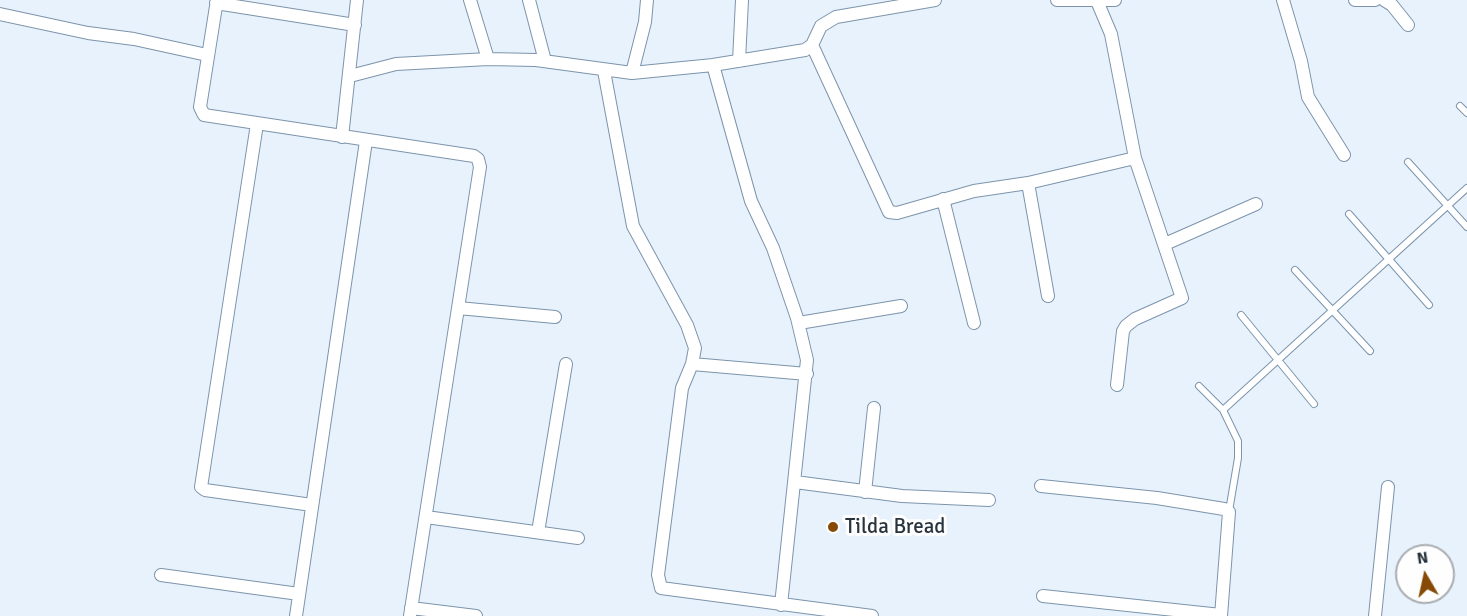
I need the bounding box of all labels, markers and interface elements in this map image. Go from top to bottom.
place label: Tilda Bread [845,514,945,540]
marker: Tilda Bread [826,520,840,534]
north arrow [1395,544,1455,604]
text: N [1415,547,1430,569]

